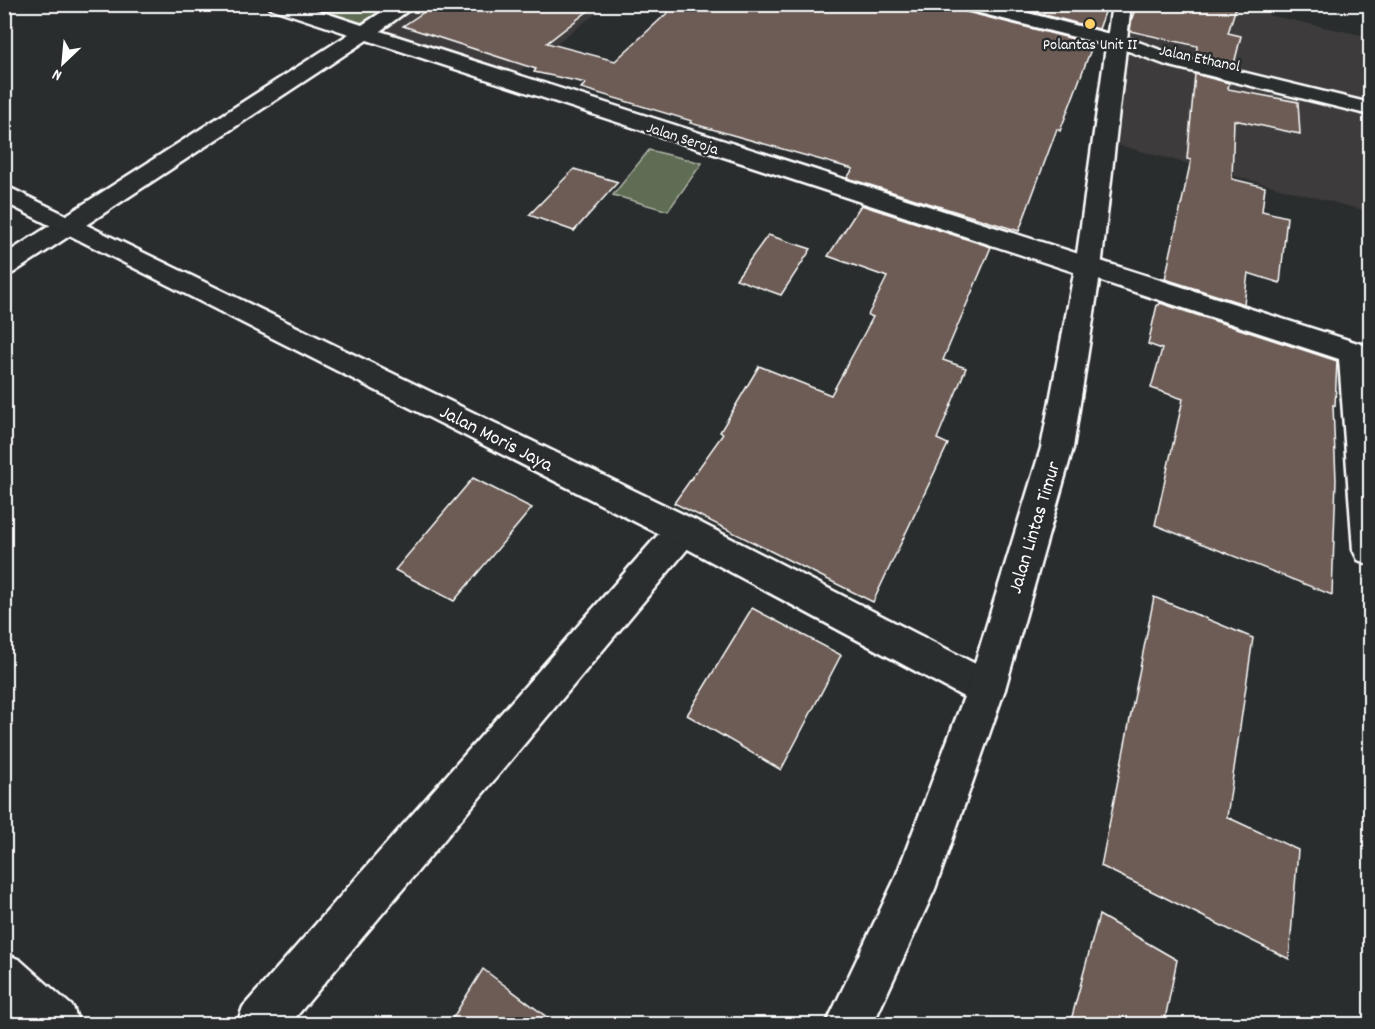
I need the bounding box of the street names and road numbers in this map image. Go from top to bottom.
street label: Jalan Ethanol [1157,40,1242,79]
street label: Jalan Seroja [643,117,722,162]
street label: Jalan Moris Jaya [434,399,558,480]
street label: Jalan Lintas Timur [1002,458,1069,597]

